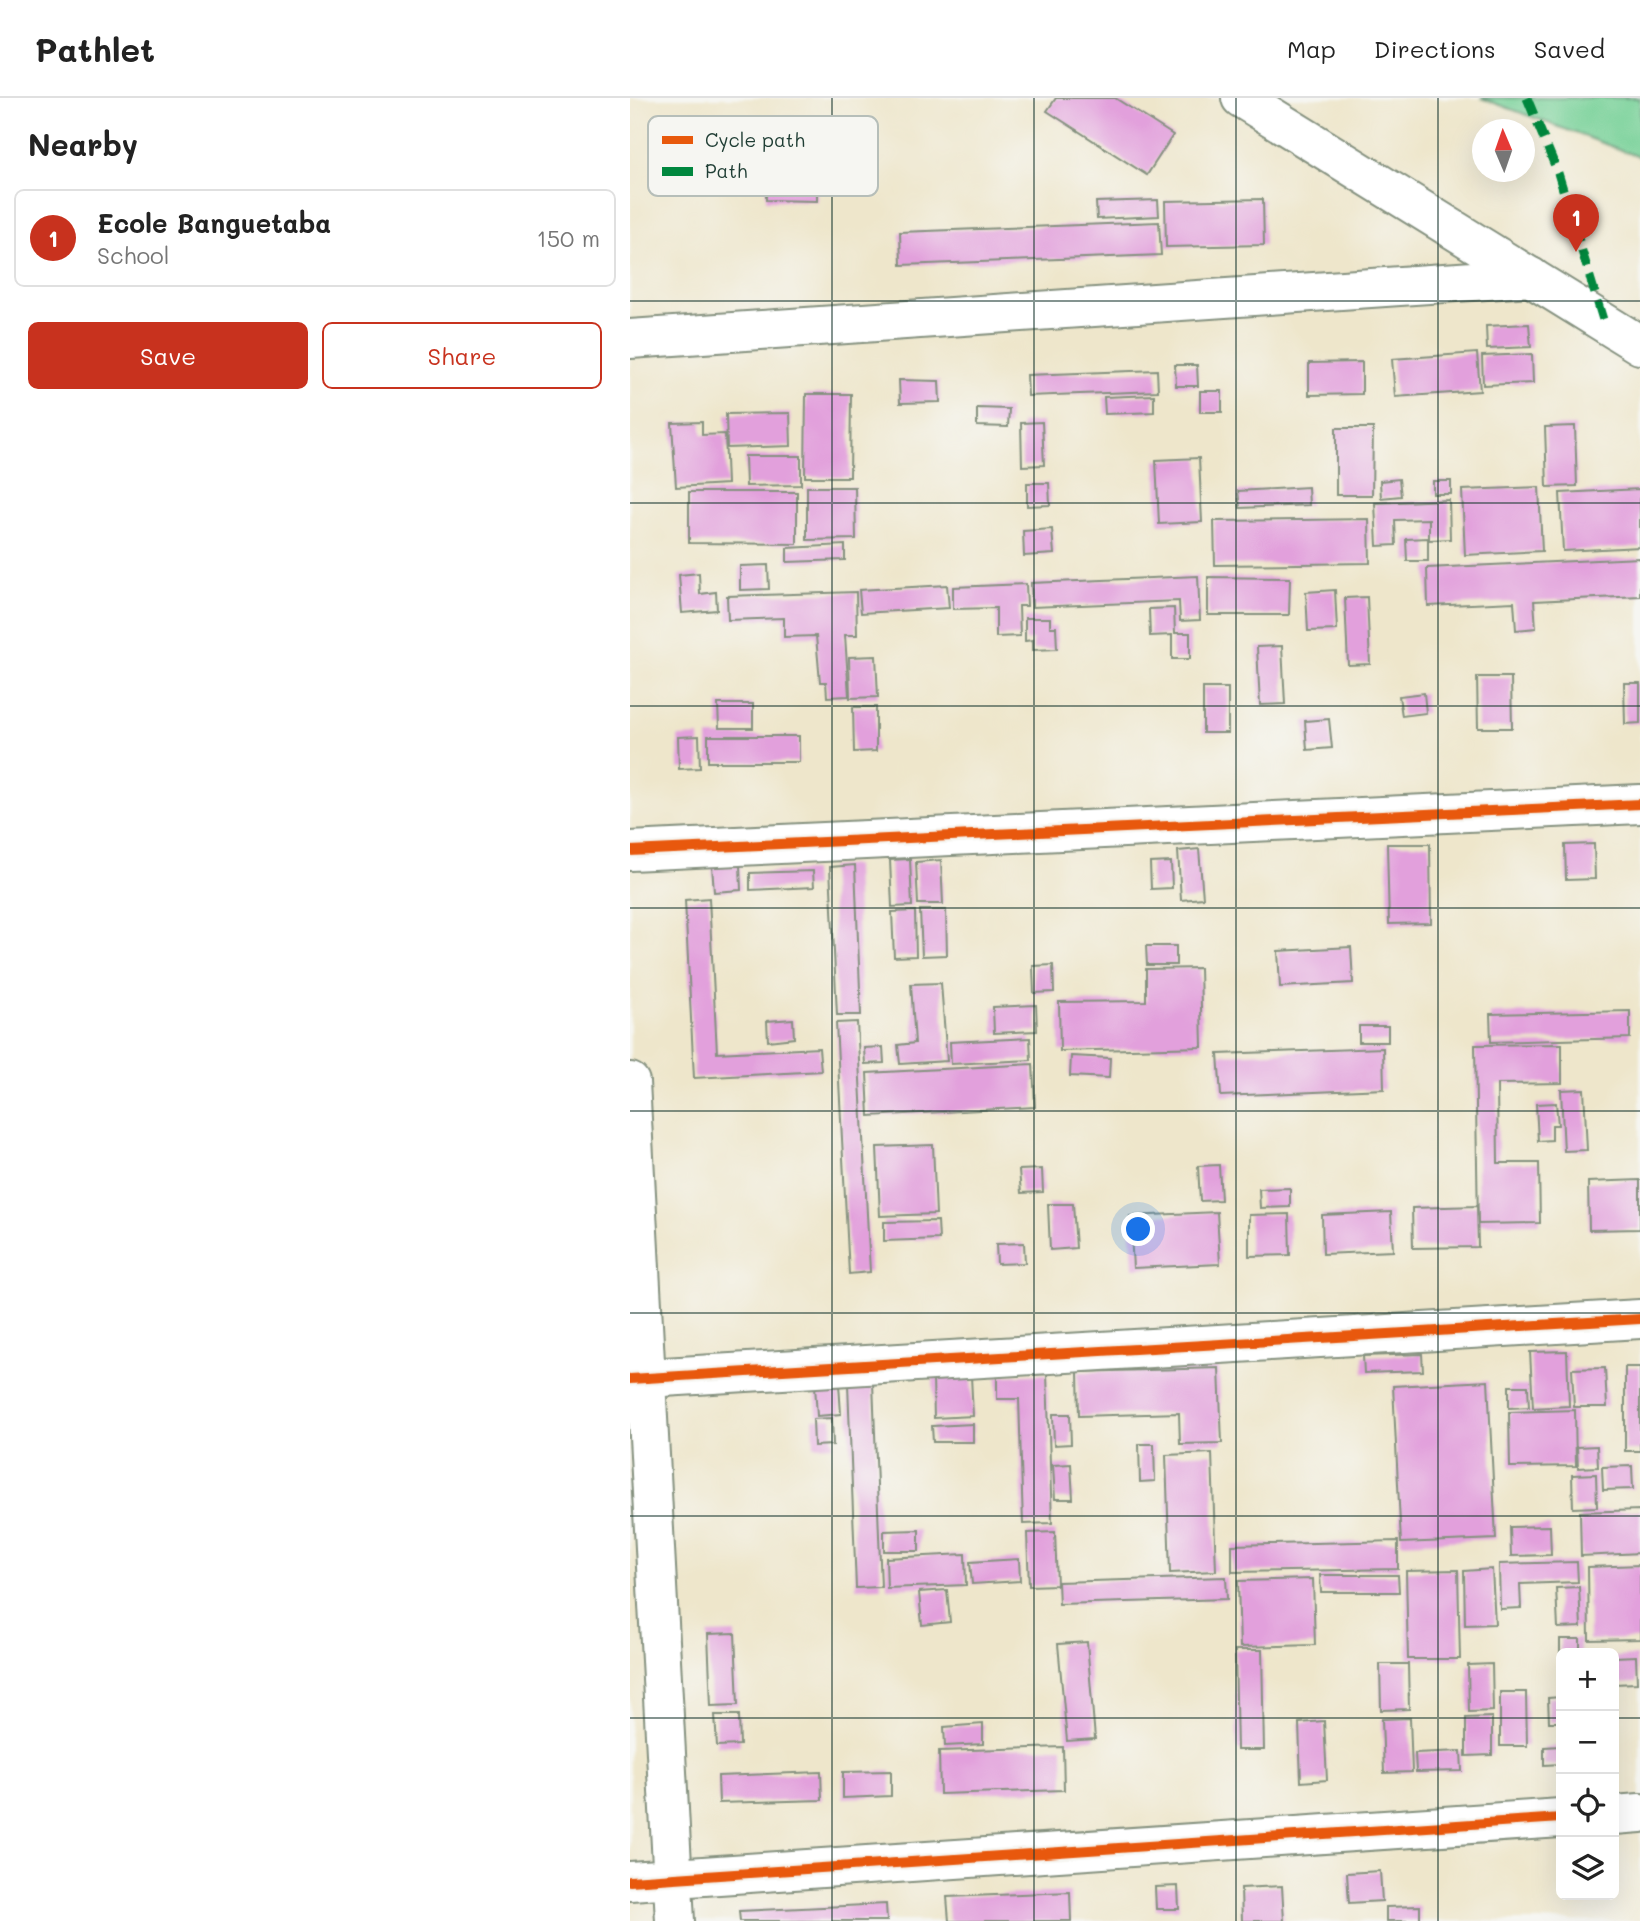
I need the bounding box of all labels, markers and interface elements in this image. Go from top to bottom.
text: Pathlet [35,27,155,70]
text: Map [1287,33,1336,64]
text: Directions [1374,33,1496,64]
text: Saved [1534,33,1605,64]
legend [648,116,878,196]
north arrow [1472,119,1535,182]
text: Nearby [28,124,138,164]
text: Cycle path [705,127,805,152]
text: Path [705,158,748,183]
pin: 1 [1553,194,1599,252]
text: Ecole Banguetaba [97,206,331,240]
text: 1 [48,223,58,253]
text: 150 m [536,223,600,253]
text: School [97,240,170,270]
button: Save [28,322,308,389]
button: Share [322,322,602,389]
your location [1121,1212,1155,1246]
map controls [1556,1648,1619,1900]
button: + [1556,1648,1619,1711]
button: − [1556,1711,1619,1774]
button: locate [1556,1774,1619,1837]
button: layers [1556,1837,1619,1900]

